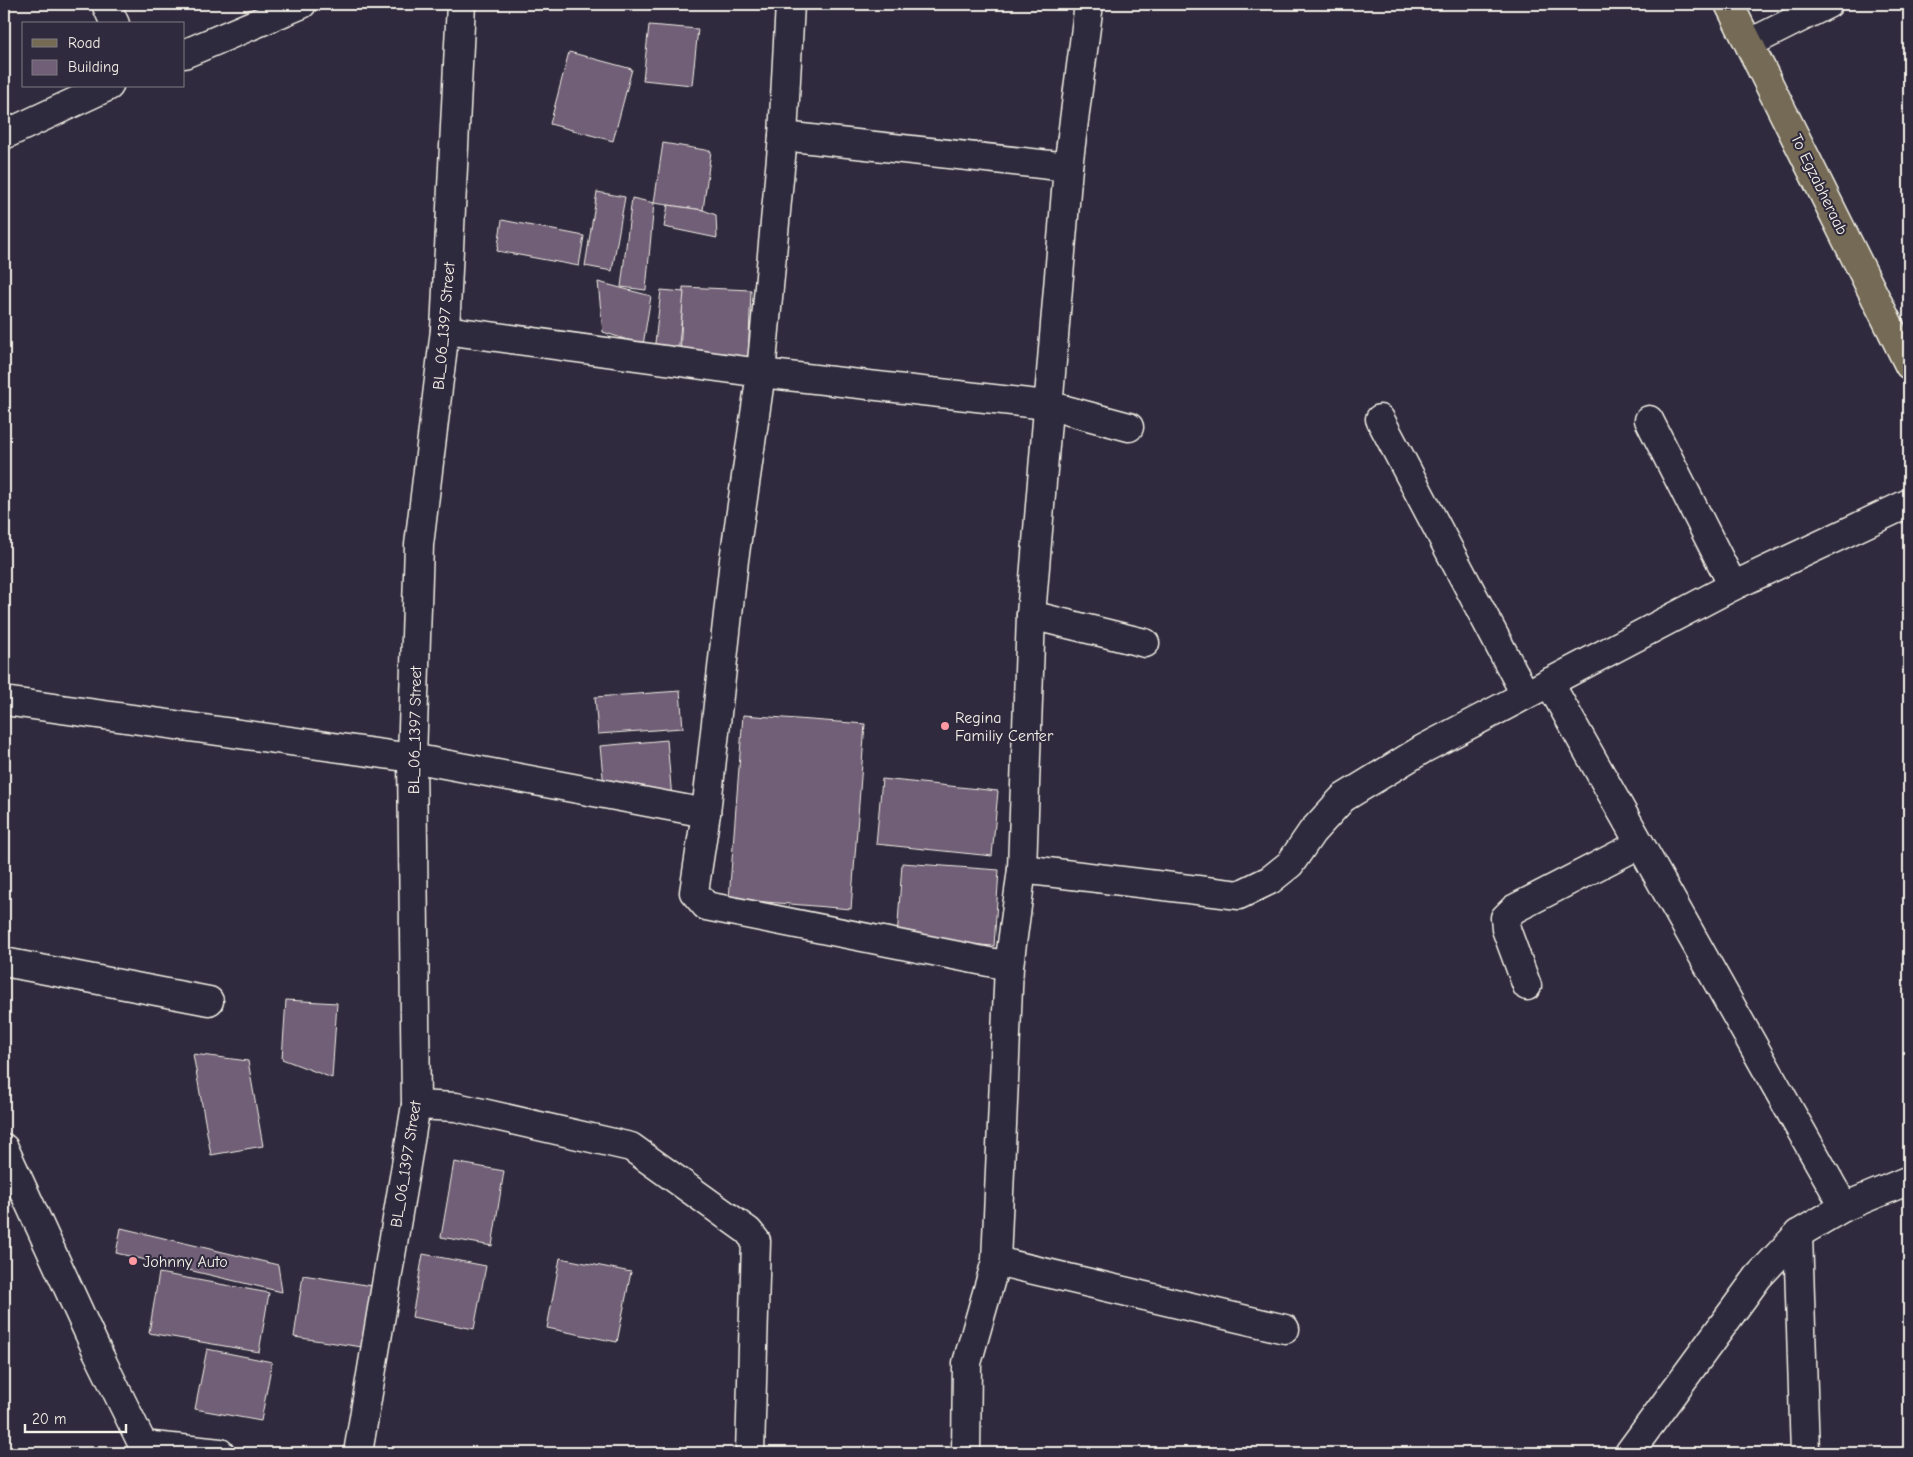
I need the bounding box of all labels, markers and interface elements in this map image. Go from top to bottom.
legend [22,22,185,88]
text: Road [68,34,100,52]
text: Building [68,58,119,76]
street label: To Egzabheraab [1787,131,1851,238]
street label: BL_06_1397 Street [429,261,459,391]
street label: BL_06_1397 Street [405,665,425,794]
place label: Regina Familiy Center [955,709,1054,745]
marker: Regina Familiy Center [939,720,951,732]
street label: BL_06_1397 Street [387,1099,425,1229]
place label: Johnny Auto [143,1253,228,1271]
marker: Johnny Auto [127,1255,139,1267]
scale bar [25,1402,126,1434]
text: 20 m [32,1410,66,1428]

